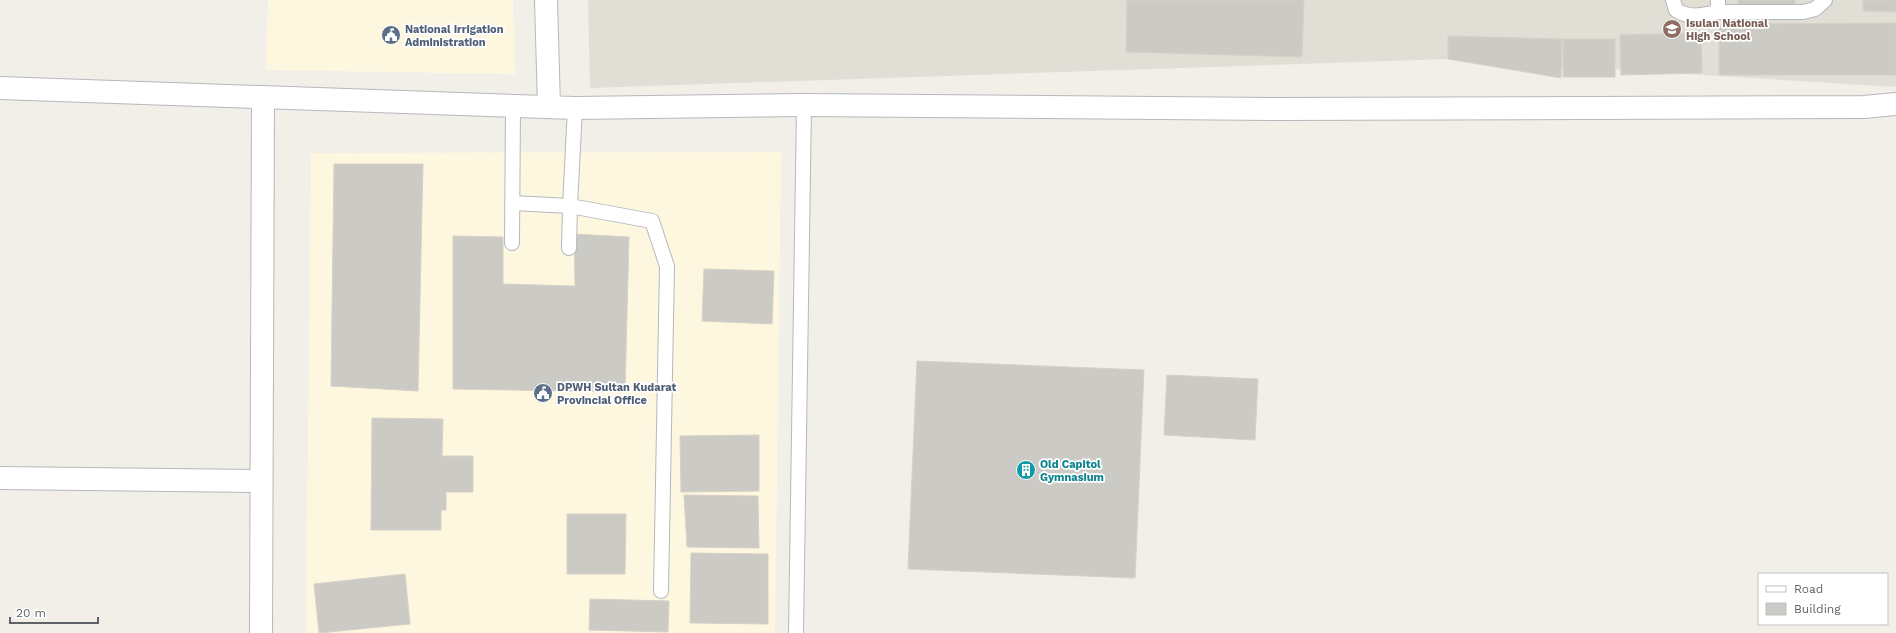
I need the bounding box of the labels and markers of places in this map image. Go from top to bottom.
place label: Isulan National High School [1686,17,1768,43]
school or university icon: Isulan National High School [1661,18,1683,40]
place label: National Irrigation Administration [405,23,504,49]
public building icon: National Irrigation Administration [380,24,402,46]
place label: DPWH Sultan Kudarat Provincial Office [557,381,676,407]
public building icon: DPWH Sultan Kudarat Provincial Office [532,382,554,404]
place label: Old Capitol Gymnasium [1040,458,1104,484]
building icon: Old Capitol Gymnasium [1015,459,1037,481]

